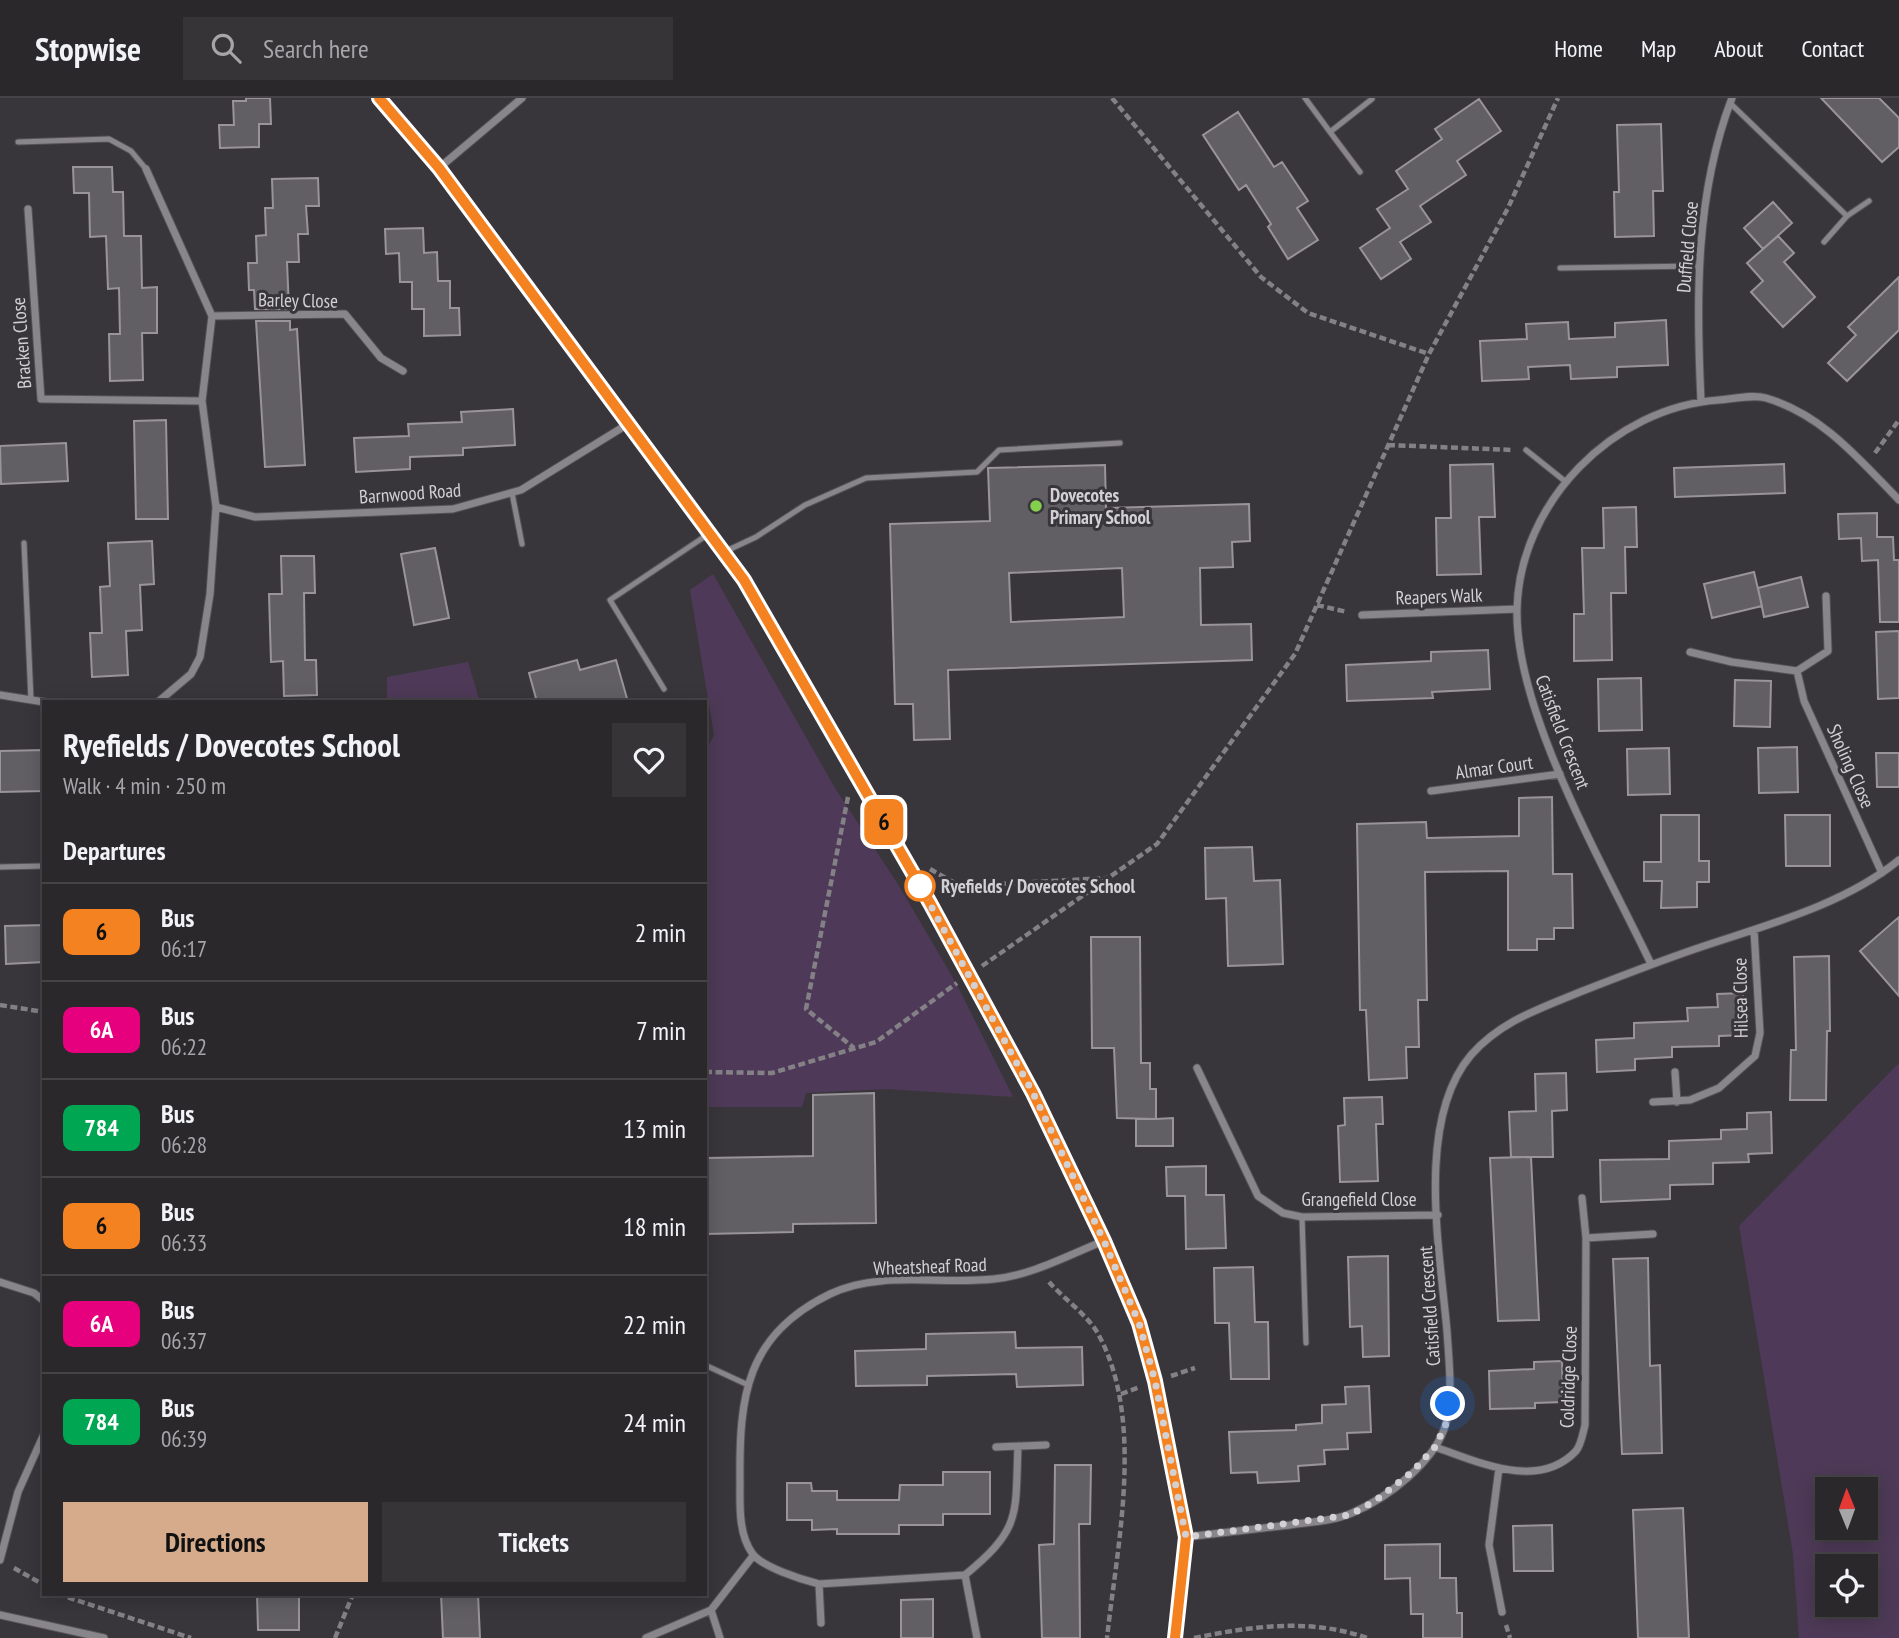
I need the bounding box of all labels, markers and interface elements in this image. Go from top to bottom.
search box [183,17,673,80]
text: Stopwise [35,27,141,70]
icon: search [207,29,245,67]
text: Search here [263,32,369,65]
text: Home [1554,33,1603,64]
text: Map [1641,33,1676,64]
text: About [1714,33,1763,64]
text: Contact [1801,33,1864,64]
street label: Duffield Close [1671,200,1703,294]
street label: Barley Close [258,287,338,313]
street label: Bracken Close [6,296,36,389]
street label: Barnwood Road [358,477,462,509]
place label: Dovecotes Primary School [1050,483,1151,529]
marker: Dovecotes Primary School [1028,498,1044,514]
street label: Reapers Walk [1395,582,1483,610]
street label: Catisfield Crescent [1530,671,1596,793]
street label: Sholing Close [1822,720,1880,812]
text: Ryefields / Dovecotes School [63,723,400,766]
button: heart [612,723,686,797]
street label: Almar Court [1454,750,1535,784]
text: Walk · 4 min · 250 m [63,771,226,800]
line badge: 6 [861,799,907,845]
text: 6 [878,806,890,837]
text: Departures [63,834,166,867]
marker: Ryefields / Dovecotes School [905,871,935,901]
place label: Ryefields / Dovecotes School [941,874,1135,898]
text: Bus [161,901,194,934]
text: 6 [96,916,107,947]
text: 2 min [635,916,686,949]
text: 06:17 [161,934,207,963]
street label: Hilsea Close [1727,958,1753,1038]
text: Bus [161,999,194,1032]
text: 6A [90,1014,113,1045]
text: 7 min [636,1014,686,1047]
text: 06:22 [161,1032,207,1061]
text: Bus [161,1097,194,1130]
text: 784 [84,1112,119,1143]
text: 13 min [623,1112,686,1145]
text: 06:28 [161,1130,207,1159]
street label: Grangefield Close [1302,1187,1417,1211]
text: Bus [161,1195,194,1228]
text: 6 [96,1210,107,1241]
text: 18 min [623,1210,686,1243]
text: 06:33 [161,1228,207,1257]
street label: Catisfield Crescent [1413,1244,1445,1367]
street label: Wheatsheaf Road [873,1252,987,1280]
text: Bus [161,1293,194,1326]
text: 6A [90,1308,113,1339]
text: 22 min [623,1308,686,1341]
street label: Coldridge Close [1554,1325,1582,1429]
text: 06:37 [161,1326,207,1355]
your location [1430,1386,1465,1421]
text: Bus [161,1391,194,1424]
text: 784 [84,1406,119,1437]
text: 24 min [623,1406,686,1439]
text: 06:39 [161,1424,207,1453]
north arrow [1815,1477,1878,1540]
map controls [1815,1477,1878,1617]
button: Directions [63,1502,368,1582]
button: Tickets [382,1502,686,1582]
button: locate [1815,1554,1878,1617]

